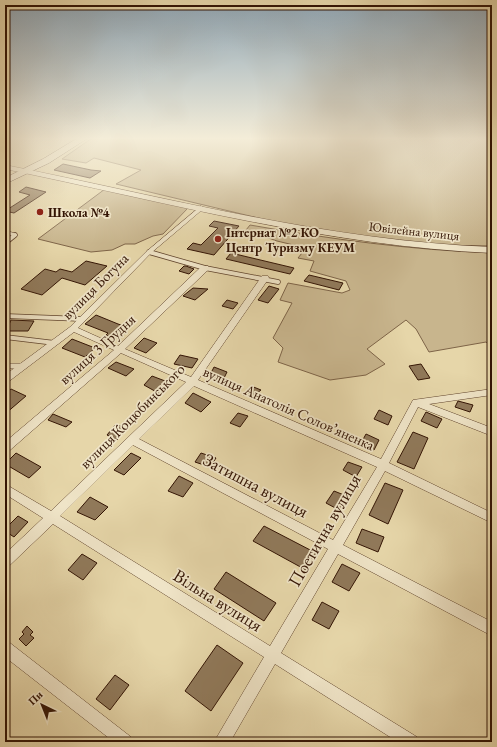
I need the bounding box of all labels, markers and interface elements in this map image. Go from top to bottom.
place label: Школа №4 [48,204,109,221]
marker: Школа №4 [35,207,45,217]
street label: Ювілейна вулиця [368,218,460,244]
place label: Інтернат №2 КО Центр Туризму КЕУМ [226,224,355,256]
marker: Інтернат №2 КО Центр Туризму КЕУМ [213,234,223,244]
street label: вулиця Богуна [58,249,132,323]
street label: вулиця 3 Грудня [55,310,139,388]
street label: вулиця Коцюбинського [75,359,189,473]
street label: вулиця Анатолія Соловʼяненка [200,362,378,454]
street label: Затишна вулиця [199,448,313,522]
street label: Поетична вулиця [282,470,366,590]
street label: Вільна вулиця [169,563,267,637]
north arrow [22,685,62,725]
text: Пн [25,687,46,708]

